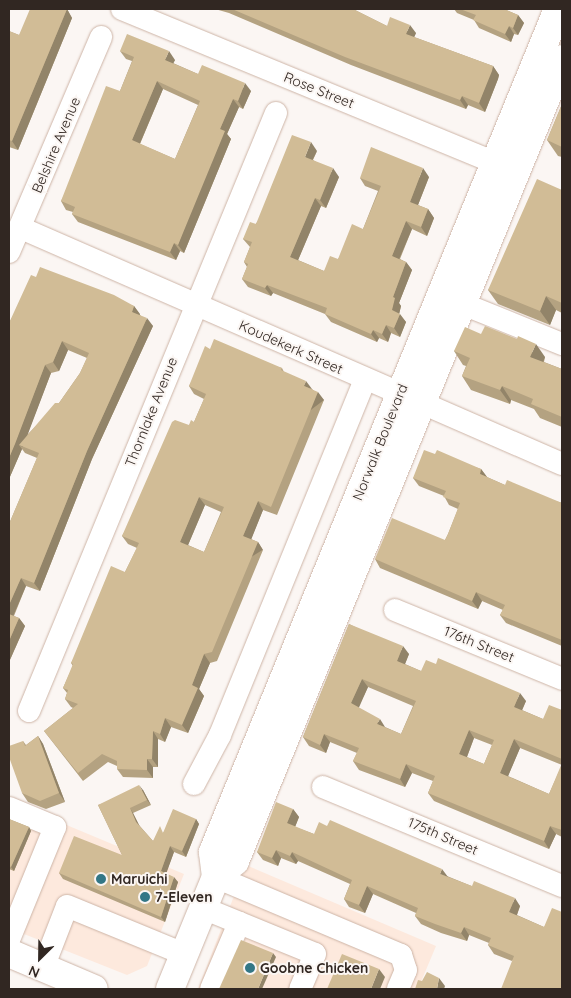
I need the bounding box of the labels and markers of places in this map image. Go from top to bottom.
place label: Maruichi [111,871,168,887]
marker: Maruichi [95,873,107,885]
place label: 7-Eleven [155,889,212,905]
marker: 7-Eleven [139,891,151,903]
place label: Goobne Chicken [260,960,368,976]
marker: Goobne Chicken [244,962,256,974]

